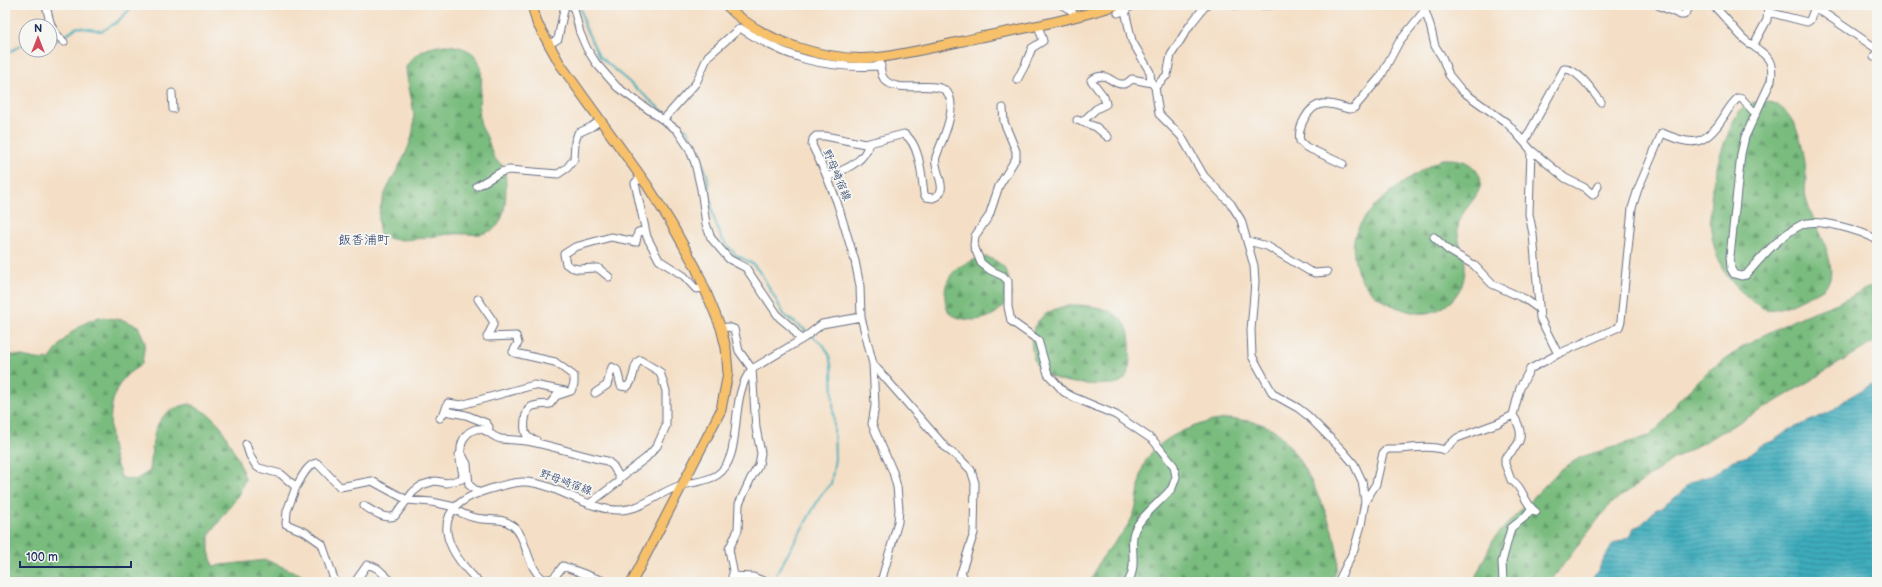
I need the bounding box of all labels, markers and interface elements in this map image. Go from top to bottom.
north arrow [18,18,58,58]
text: N [34,22,42,35]
street label: 野母崎宿線 [820,147,854,203]
district label: 飯香浦町 [338,232,390,248]
street label: 野母崎宿線 [538,466,594,498]
scale bar [20,543,131,569]
text: 100 m [26,550,58,565]

